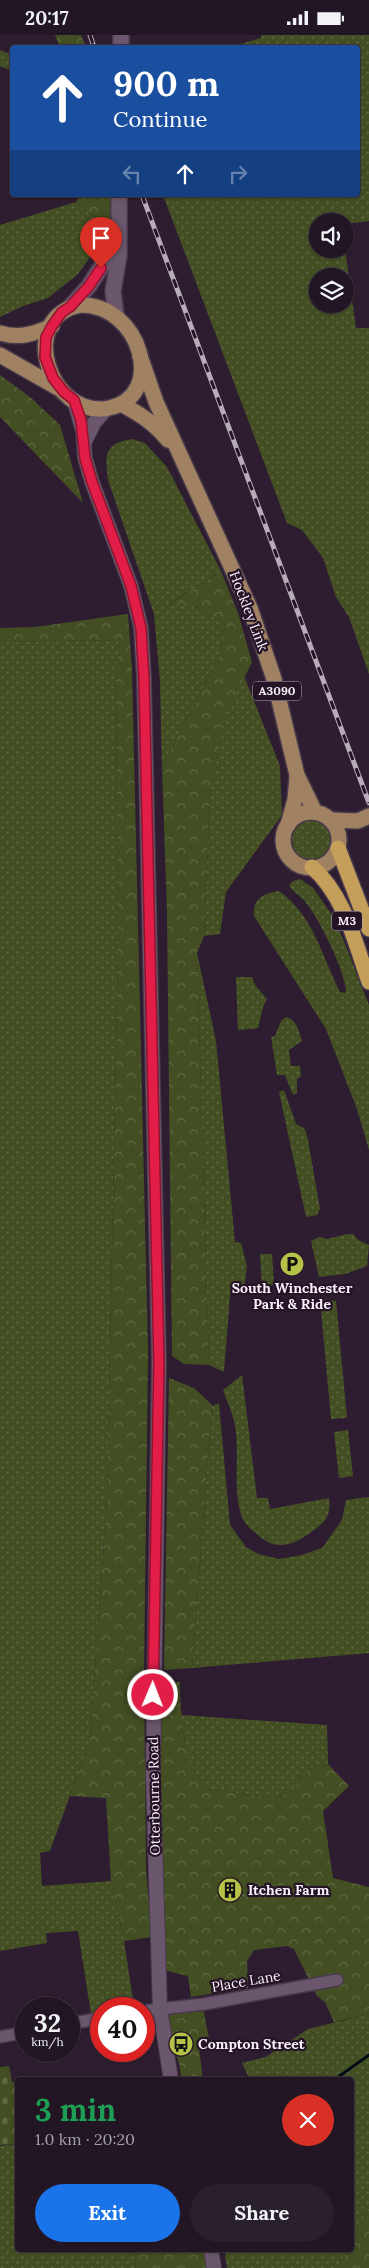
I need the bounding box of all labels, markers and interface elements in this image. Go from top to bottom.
text: 20:17 [25,6,69,30]
text: 900 m [113,61,219,106]
icon: ahead [30,65,95,130]
text: Continue [113,105,208,133]
icon: left [118,160,146,188]
icon: ahead [171,160,199,188]
icon: right [224,160,252,188]
map controls [309,213,354,313]
button: sound [309,213,354,258]
pin [80,217,122,268]
icon: arrive [87,224,115,252]
button: layers [309,268,354,313]
street label: Hockley Link [226,568,273,654]
road number: A3090 [253,681,301,701]
road number: M3 [332,911,362,931]
parking icon: South Winchester Park & Ride [279,1251,305,1277]
place label: South Winchester Park & Ride [232,1279,353,1313]
position arrow [126,1668,178,1720]
street label: Otterbourne Road [144,1737,164,1855]
building icon: Itchen Farm [217,1877,243,1903]
place label: Itchen Farm [248,1881,329,1899]
street label: Place Lane [210,1966,282,1996]
speed limit sign: 40 [90,1997,155,2062]
text: 32 [34,2007,61,2039]
bus stop icon: Compton Street [168,2031,194,2057]
text: km/h [31,2034,64,2049]
place label: Compton Street [198,2035,305,2053]
text: 3 min [35,2091,116,2129]
button: close [282,2094,334,2146]
text: 1.0 km · 20:20 [35,2129,135,2149]
button: Exit [35,2184,180,2242]
button: Share [190,2184,334,2242]

